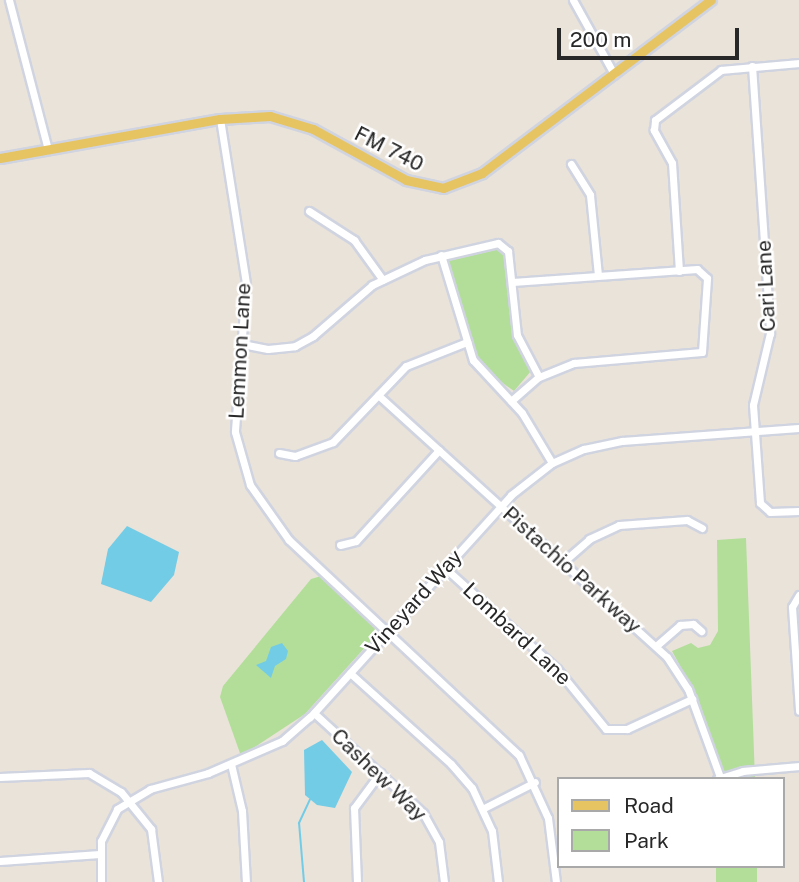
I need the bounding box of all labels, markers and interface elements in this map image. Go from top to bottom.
scale bar [561,14,743,58]
text: 200 m [570,27,631,52]
street label: FM 740 [350,121,428,177]
street label: Cari Lane [751,239,781,333]
street label: Lemmon Lane [224,282,256,420]
street label: Pistachio Parkway [497,501,647,639]
street label: Vineyard Way [360,544,468,660]
street label: Lombard Lane [458,577,576,691]
street label: Cashew Way [326,723,432,827]
legend [558,777,785,868]
text: Road [624,793,674,818]
text: Park [624,828,669,853]

